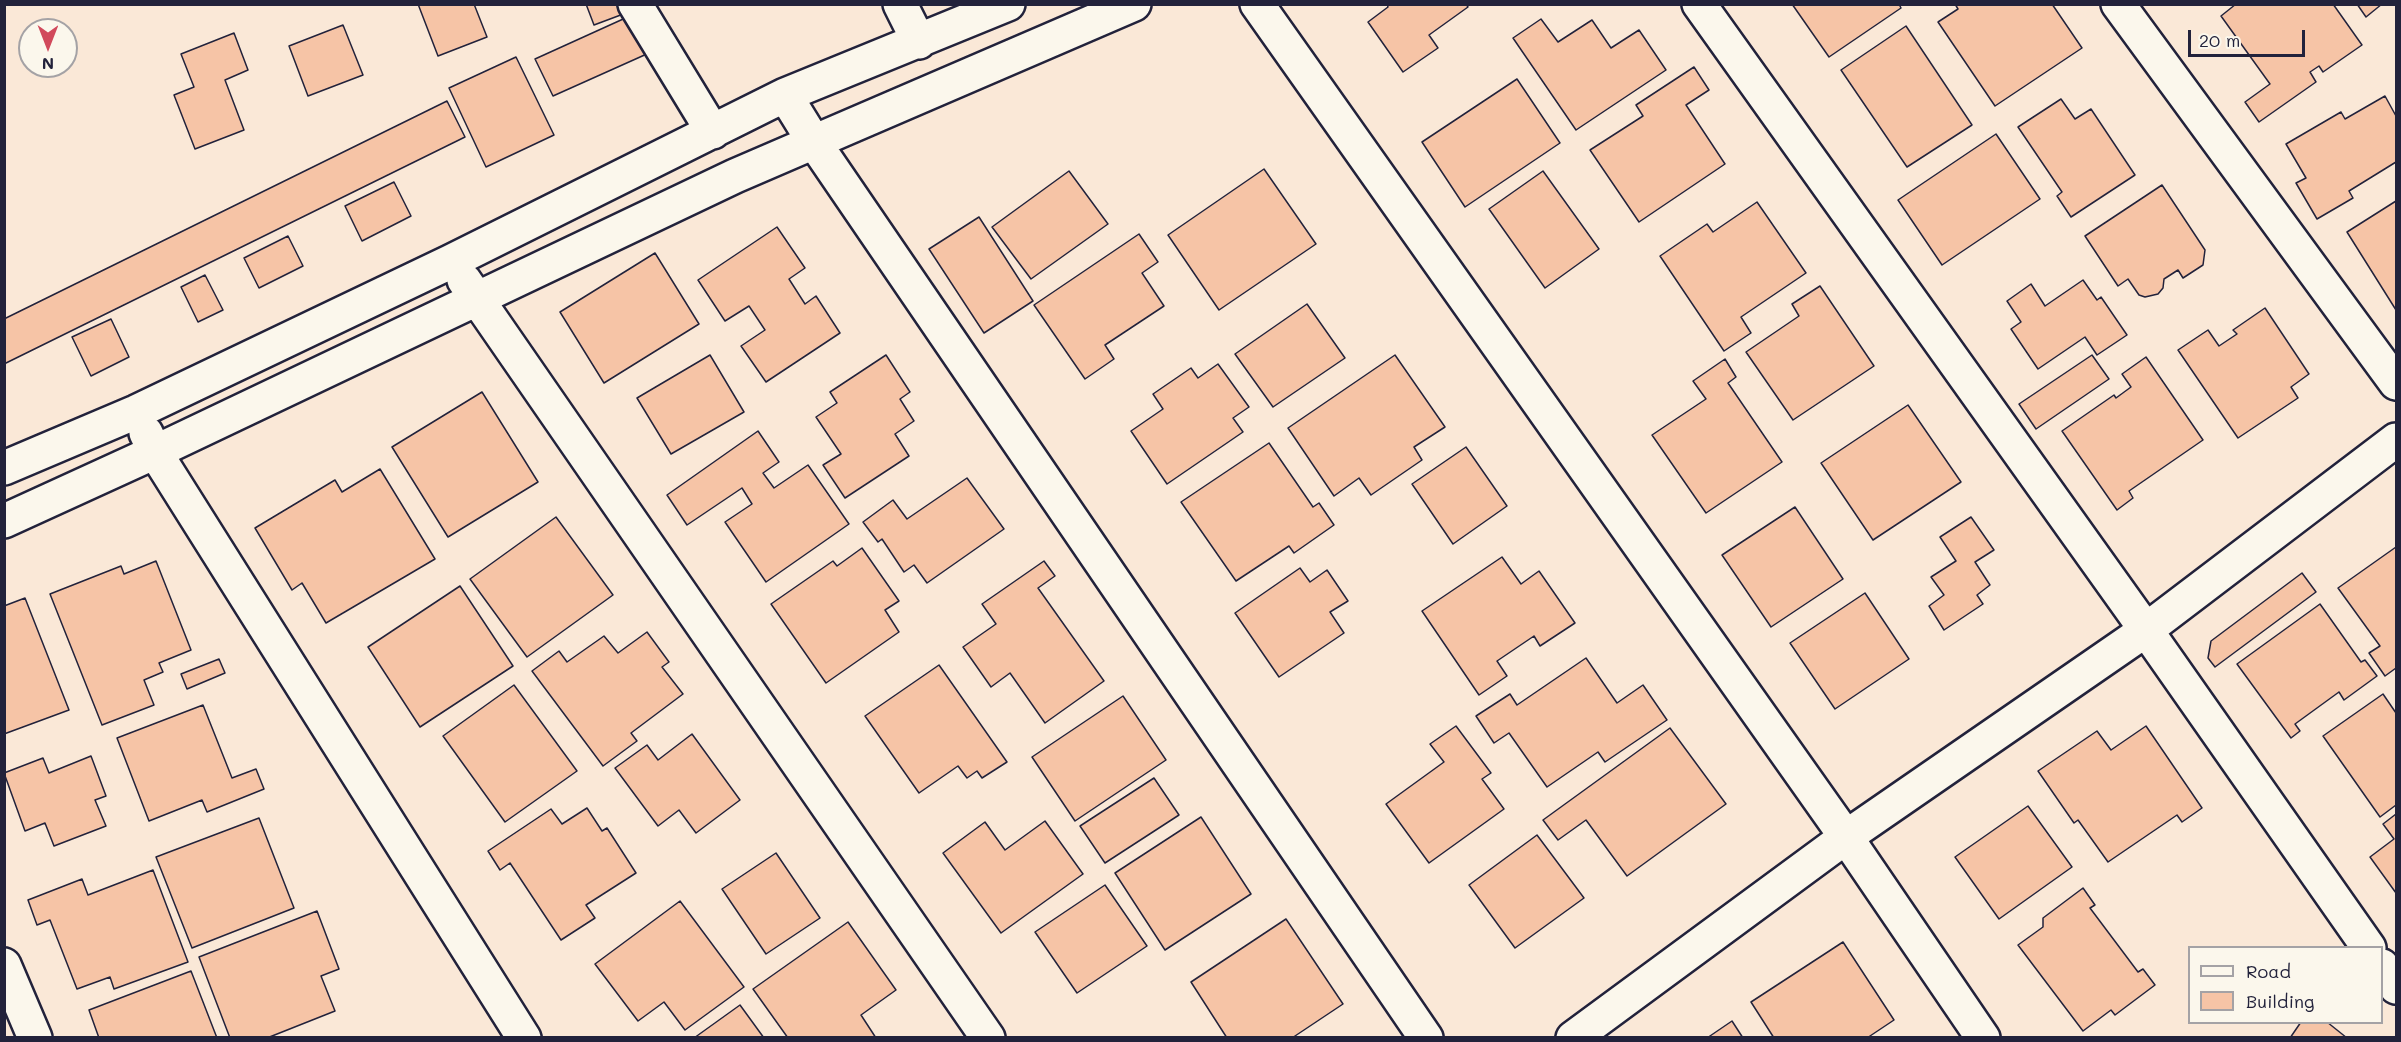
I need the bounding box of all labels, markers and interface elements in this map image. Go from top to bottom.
north arrow [18,18,78,78]
scale bar [2191,18,2308,56]
text: 20 m [2199,28,2240,52]
text: N [42,54,54,75]
legend [2188,946,2383,1024]
text: Road [2246,959,2291,983]
text: Building [2246,989,2314,1013]

